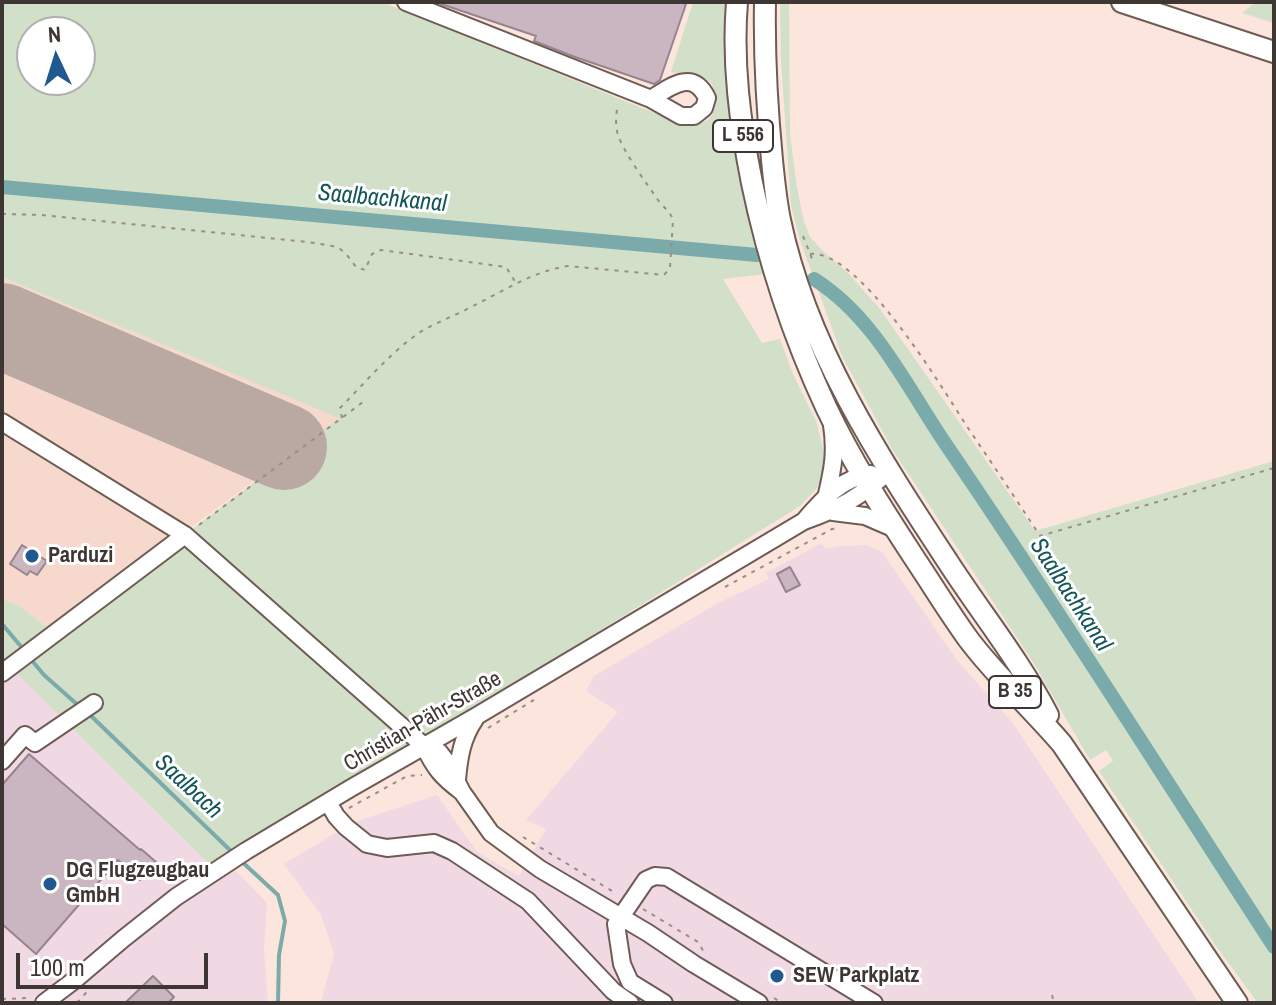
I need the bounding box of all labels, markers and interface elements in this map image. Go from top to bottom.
north arrow [16,16,96,96]
text: N [47,19,62,49]
road number: L 556 [713,120,773,152]
water label: Saalbachkanal [316,179,448,219]
water label: Saalbachkanal [1023,533,1117,657]
place label: Parduzi [48,543,113,569]
marker: Parduzi [23,547,41,565]
street label: Christian-Pähr-Straße [340,666,506,778]
road number: B 35 [989,676,1041,708]
water label: Saalbach [148,748,228,826]
place label: DG Flugzeugbau GmbH [66,858,209,910]
marker: DG Flugzeugbau GmbH [41,875,59,893]
scale bar [20,937,212,987]
text: 100 m [30,951,85,983]
place label: SEW Parkplatz [793,963,919,989]
marker: SEW Parkplatz [768,967,786,985]

